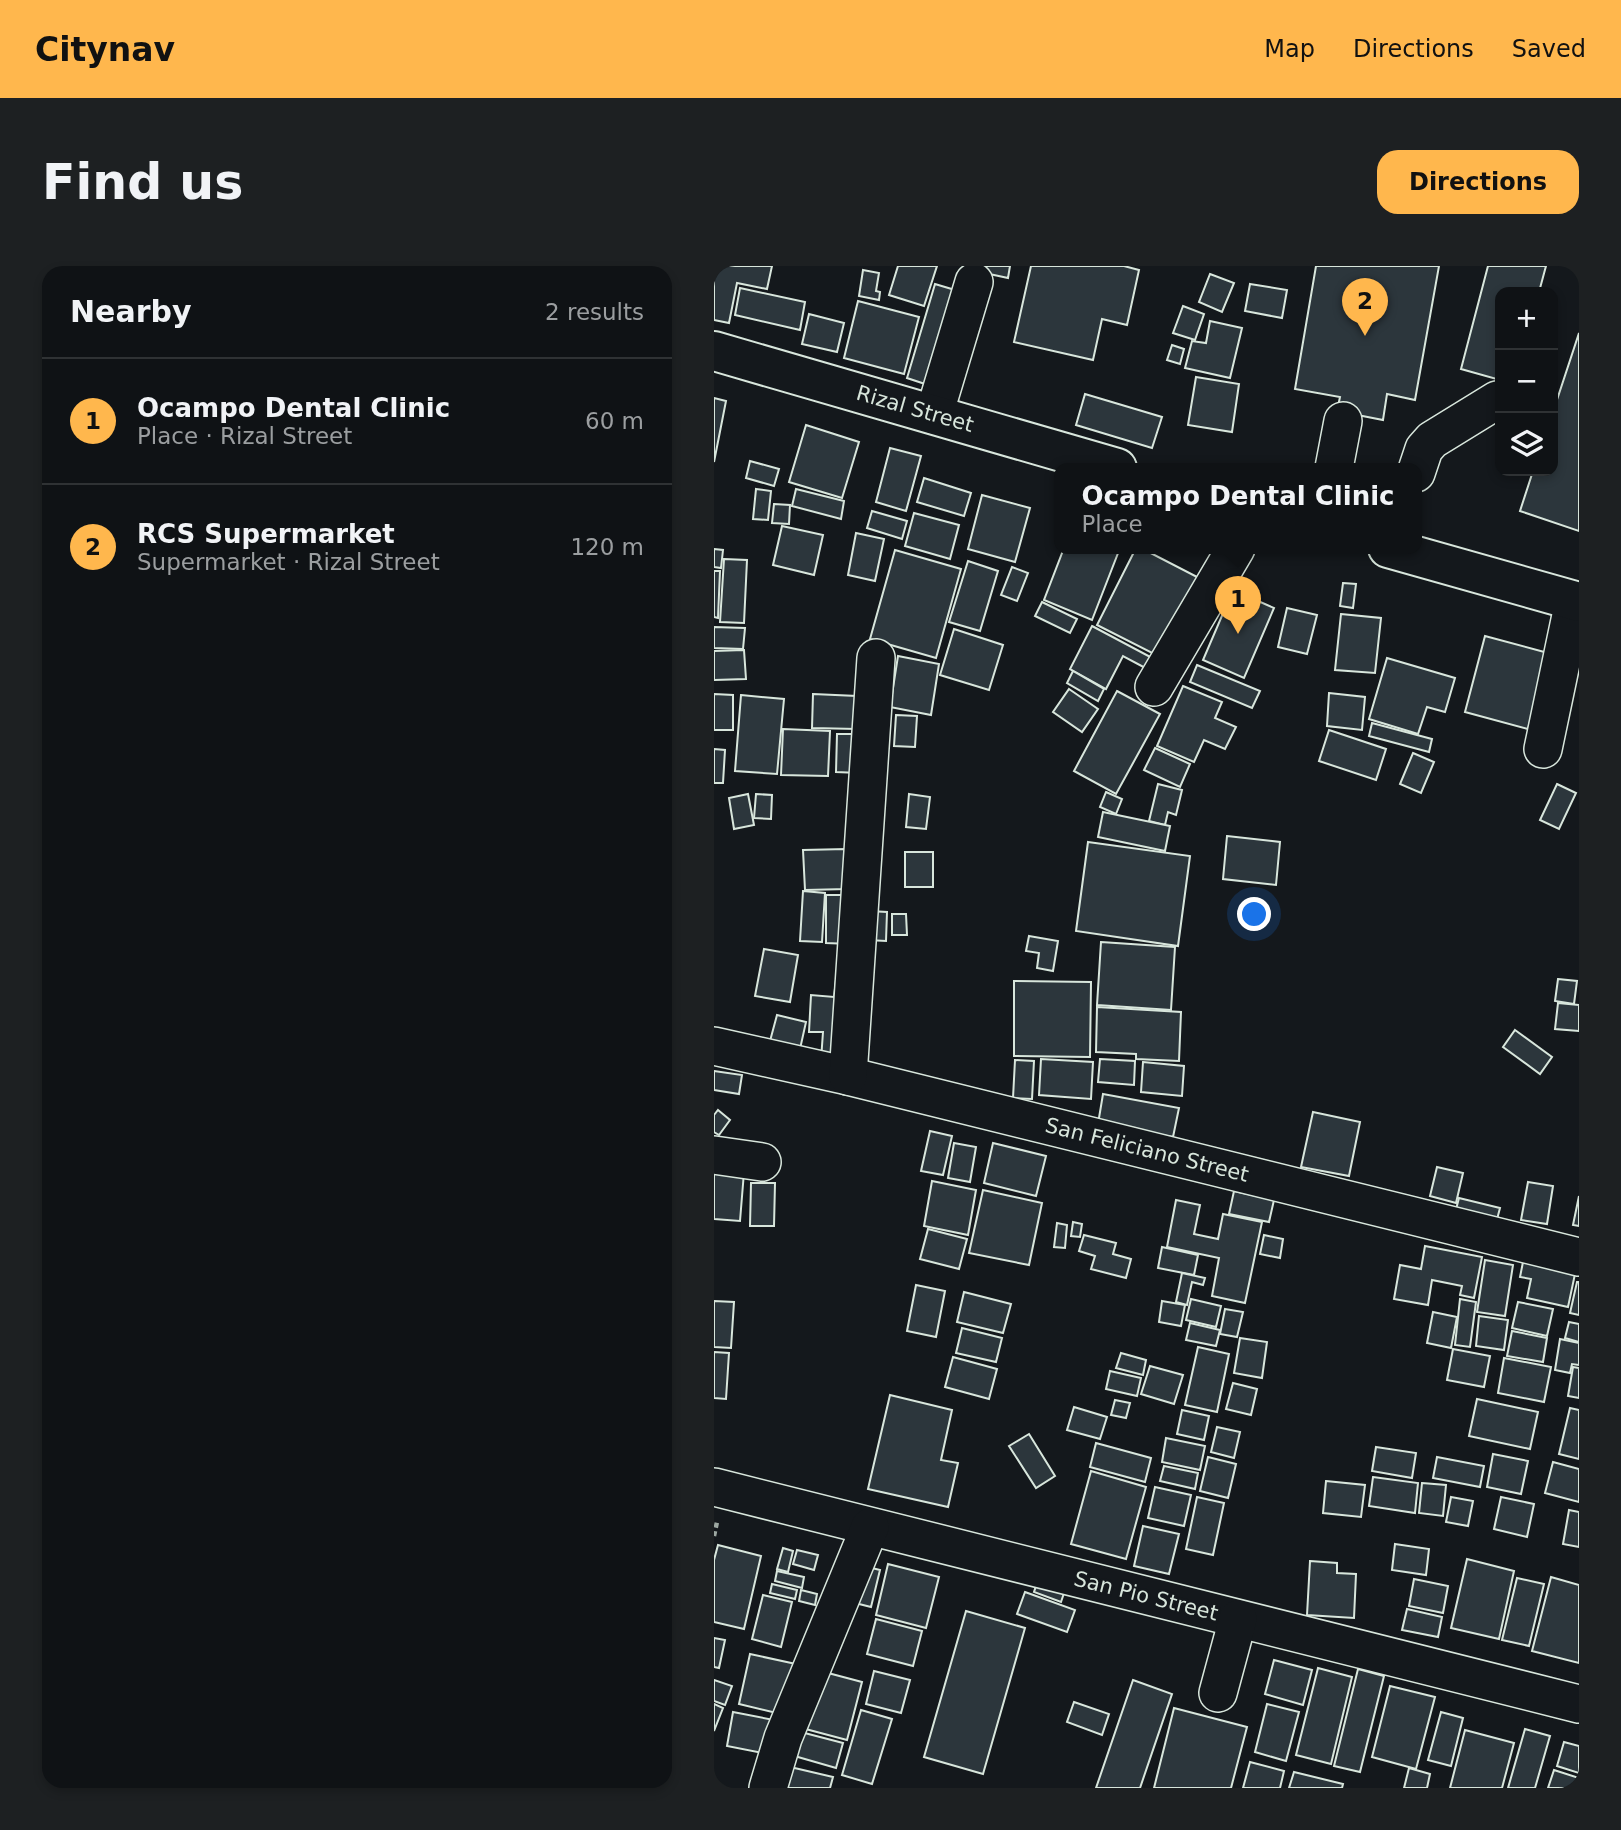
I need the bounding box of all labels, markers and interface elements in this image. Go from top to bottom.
text: Citynav [35,30,175,69]
text: Map [1264,35,1315,63]
text: Directions [1353,35,1474,63]
text: Saved [1512,35,1586,63]
button: Directions [1377,150,1579,214]
text: Find us [42,154,243,211]
pin: 2 [1342,278,1388,336]
map controls [1495,287,1558,476]
button: + [1495,287,1558,350]
text: Nearby [70,294,192,329]
text: 2 results [545,299,644,325]
button: − [1495,350,1558,413]
street label: Rizal Street [854,381,976,437]
text: Ocampo Dental Clinic [137,393,450,423]
text: 1 [85,408,101,434]
text: 60 m [585,408,644,434]
button: layers [1495,413,1558,476]
text: Place · Rizal Street [137,423,352,449]
popup [1054,463,1422,554]
text: Ocampo Dental Clinic [1081,481,1395,511]
text: Place [1081,511,1143,537]
text: RCS Supermarket [137,519,395,549]
text: 2 [85,534,101,560]
text: 120 m [570,534,644,560]
text: Supermarket · Rizal Street [137,549,440,575]
pin: 1 [1215,576,1261,634]
your location [1237,897,1271,931]
street label: San Feliciano Street [1043,1113,1251,1187]
street label: San Pio Street [1072,1567,1220,1625]

